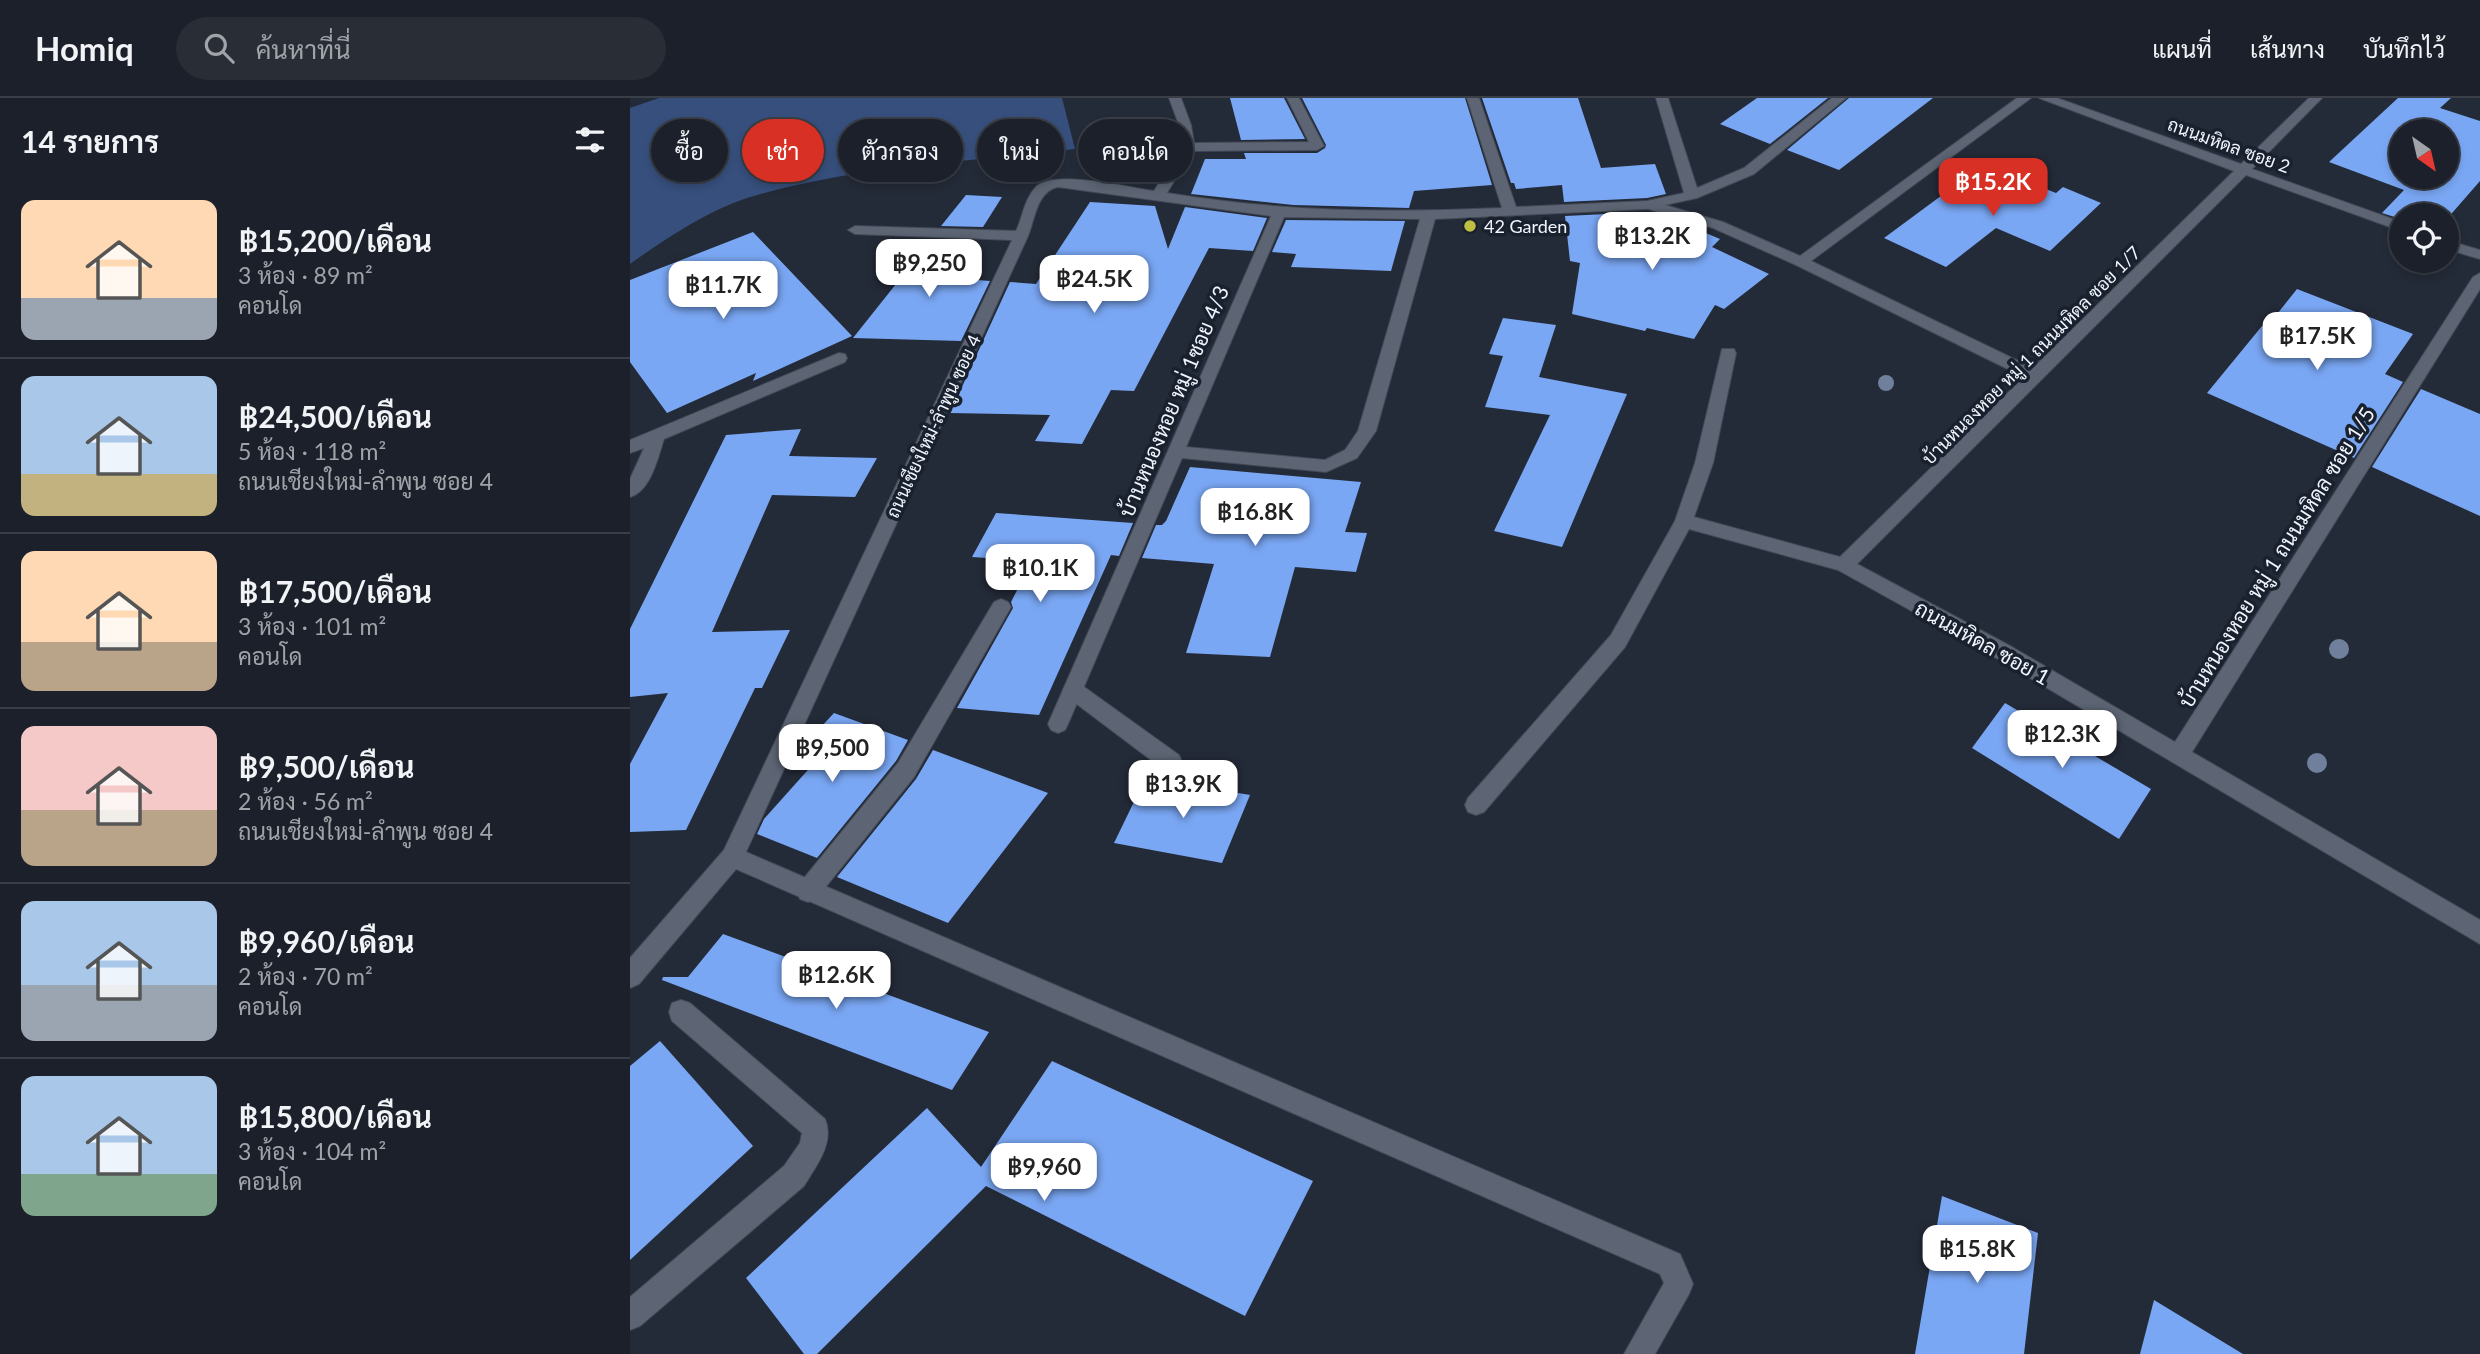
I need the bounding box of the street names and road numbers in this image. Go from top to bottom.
street label: ถนนมหิดล ซอย 2 [2165,113,2293,177]
street label: บ้านหนองหอย หมู่ 1 ถนนมหิดล ซอย 1/7 [1917,241,2147,471]
street label: บ้านหนองหอย หมู่ 1ซอย 4/3 [1113,281,1237,522]
street label: ถนนเชียงใหม่-ลำพูน ซอย 4 [880,331,988,522]
street label: บ้านหนองหอย หมู่ 1 ถนนมหิดล ซอย 1/5 [2173,402,2383,714]
street label: ถนนมหิดล ซอย 1 [1911,595,2055,689]

